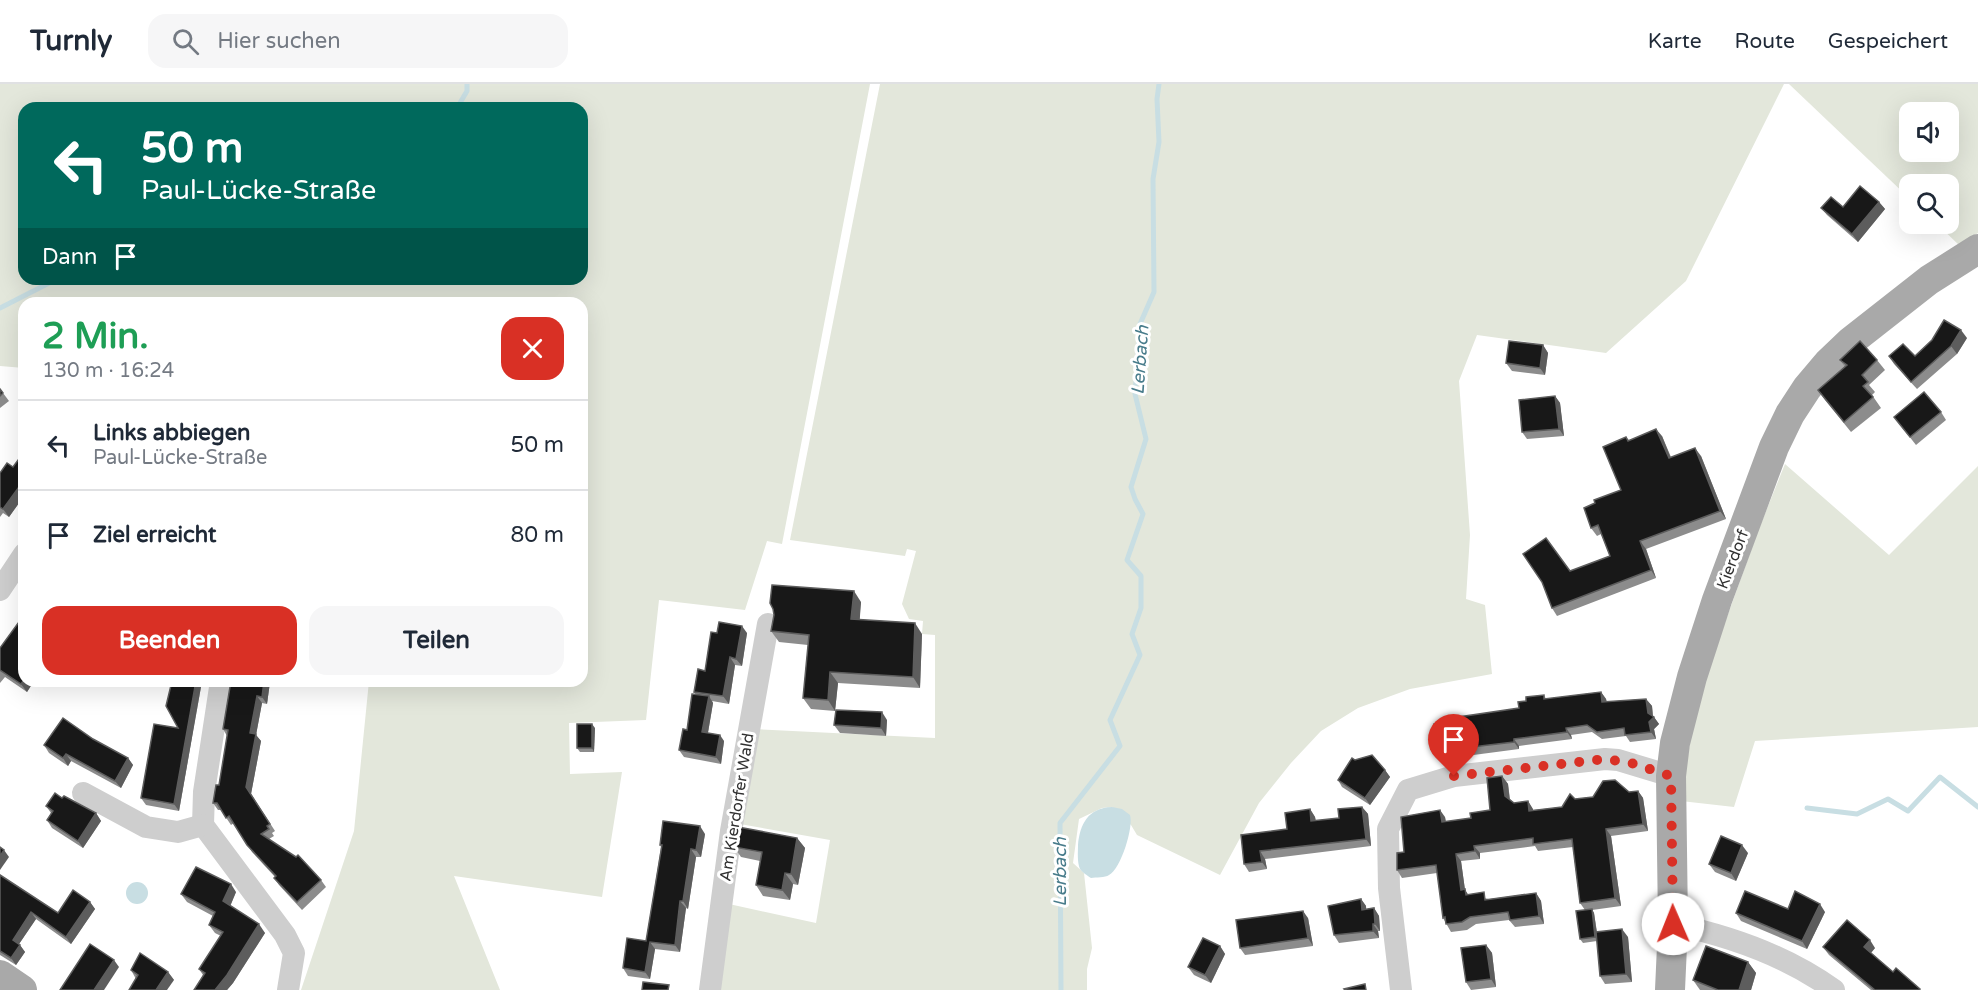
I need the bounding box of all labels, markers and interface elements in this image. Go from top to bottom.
search box [148,14,568,68]
text: Turnly [30,24,112,58]
icon: search [169,25,202,58]
text: Hier suchen [217,28,341,54]
text: Karte [1648,29,1702,54]
text: Route [1735,29,1795,54]
text: Gespeichert [1828,29,1948,54]
map controls [1899,102,1959,234]
button: sound [1899,102,1959,162]
text: 50 m [141,123,243,174]
icon: left [42,126,120,204]
text: Paul-Lücke-Straße [141,174,376,207]
button: search [1899,174,1959,234]
icon: arrive [109,240,142,273]
text: Dann [42,244,97,270]
text: 2 Min. [42,315,149,358]
button: close [501,317,564,380]
water label: Lerbach [1127,324,1153,395]
text: 130 m · 16:24 [42,359,174,383]
text: Links abbiegen [93,420,251,446]
icon: left [42,429,75,462]
text: 50 m [510,432,564,458]
text: Paul-Lücke-Straße [93,446,267,470]
icon: arrive [42,519,75,552]
text: Ziel erreicht [93,522,216,548]
text: 80 m [510,522,564,548]
street label: Kierdorf [1713,526,1754,592]
button: Beenden [42,606,297,675]
button: Teilen [309,606,564,675]
pin [1428,714,1479,776]
icon: arrive [1437,723,1470,756]
street label: Am Kierdorfer Wald [715,732,759,883]
water label: Lerbach [1049,836,1071,907]
position arrow [1641,892,1705,956]

